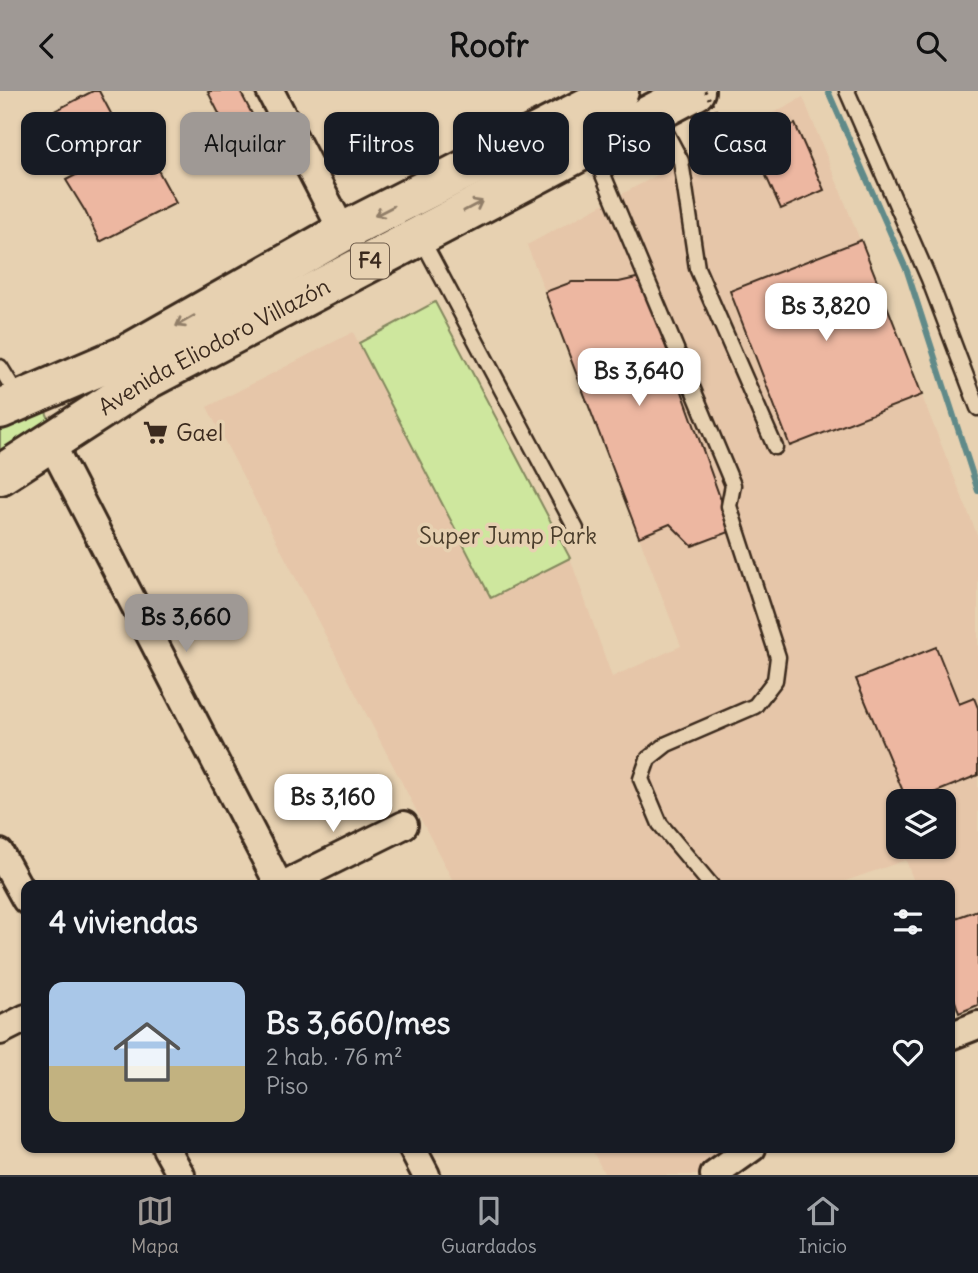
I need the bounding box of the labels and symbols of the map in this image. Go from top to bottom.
one-way arrow [462,199,483,213]
one-way arrow [374,204,395,218]
road number: F4 [351,243,389,279]
street label: Avenida Eliodoro Villazón [93,271,335,421]
pin: Bs 3,820 [754,283,898,343]
one-way arrow [175,314,195,328]
pin: Bs 3,640 [567,349,711,408]
place label: Gael [176,418,223,447]
supermarket icon: Gael [142,419,170,447]
park label: Super Jump Park [419,521,597,550]
pin: Bs 3,660 [114,595,258,654]
pin: Bs 3,160 [261,775,405,834]

